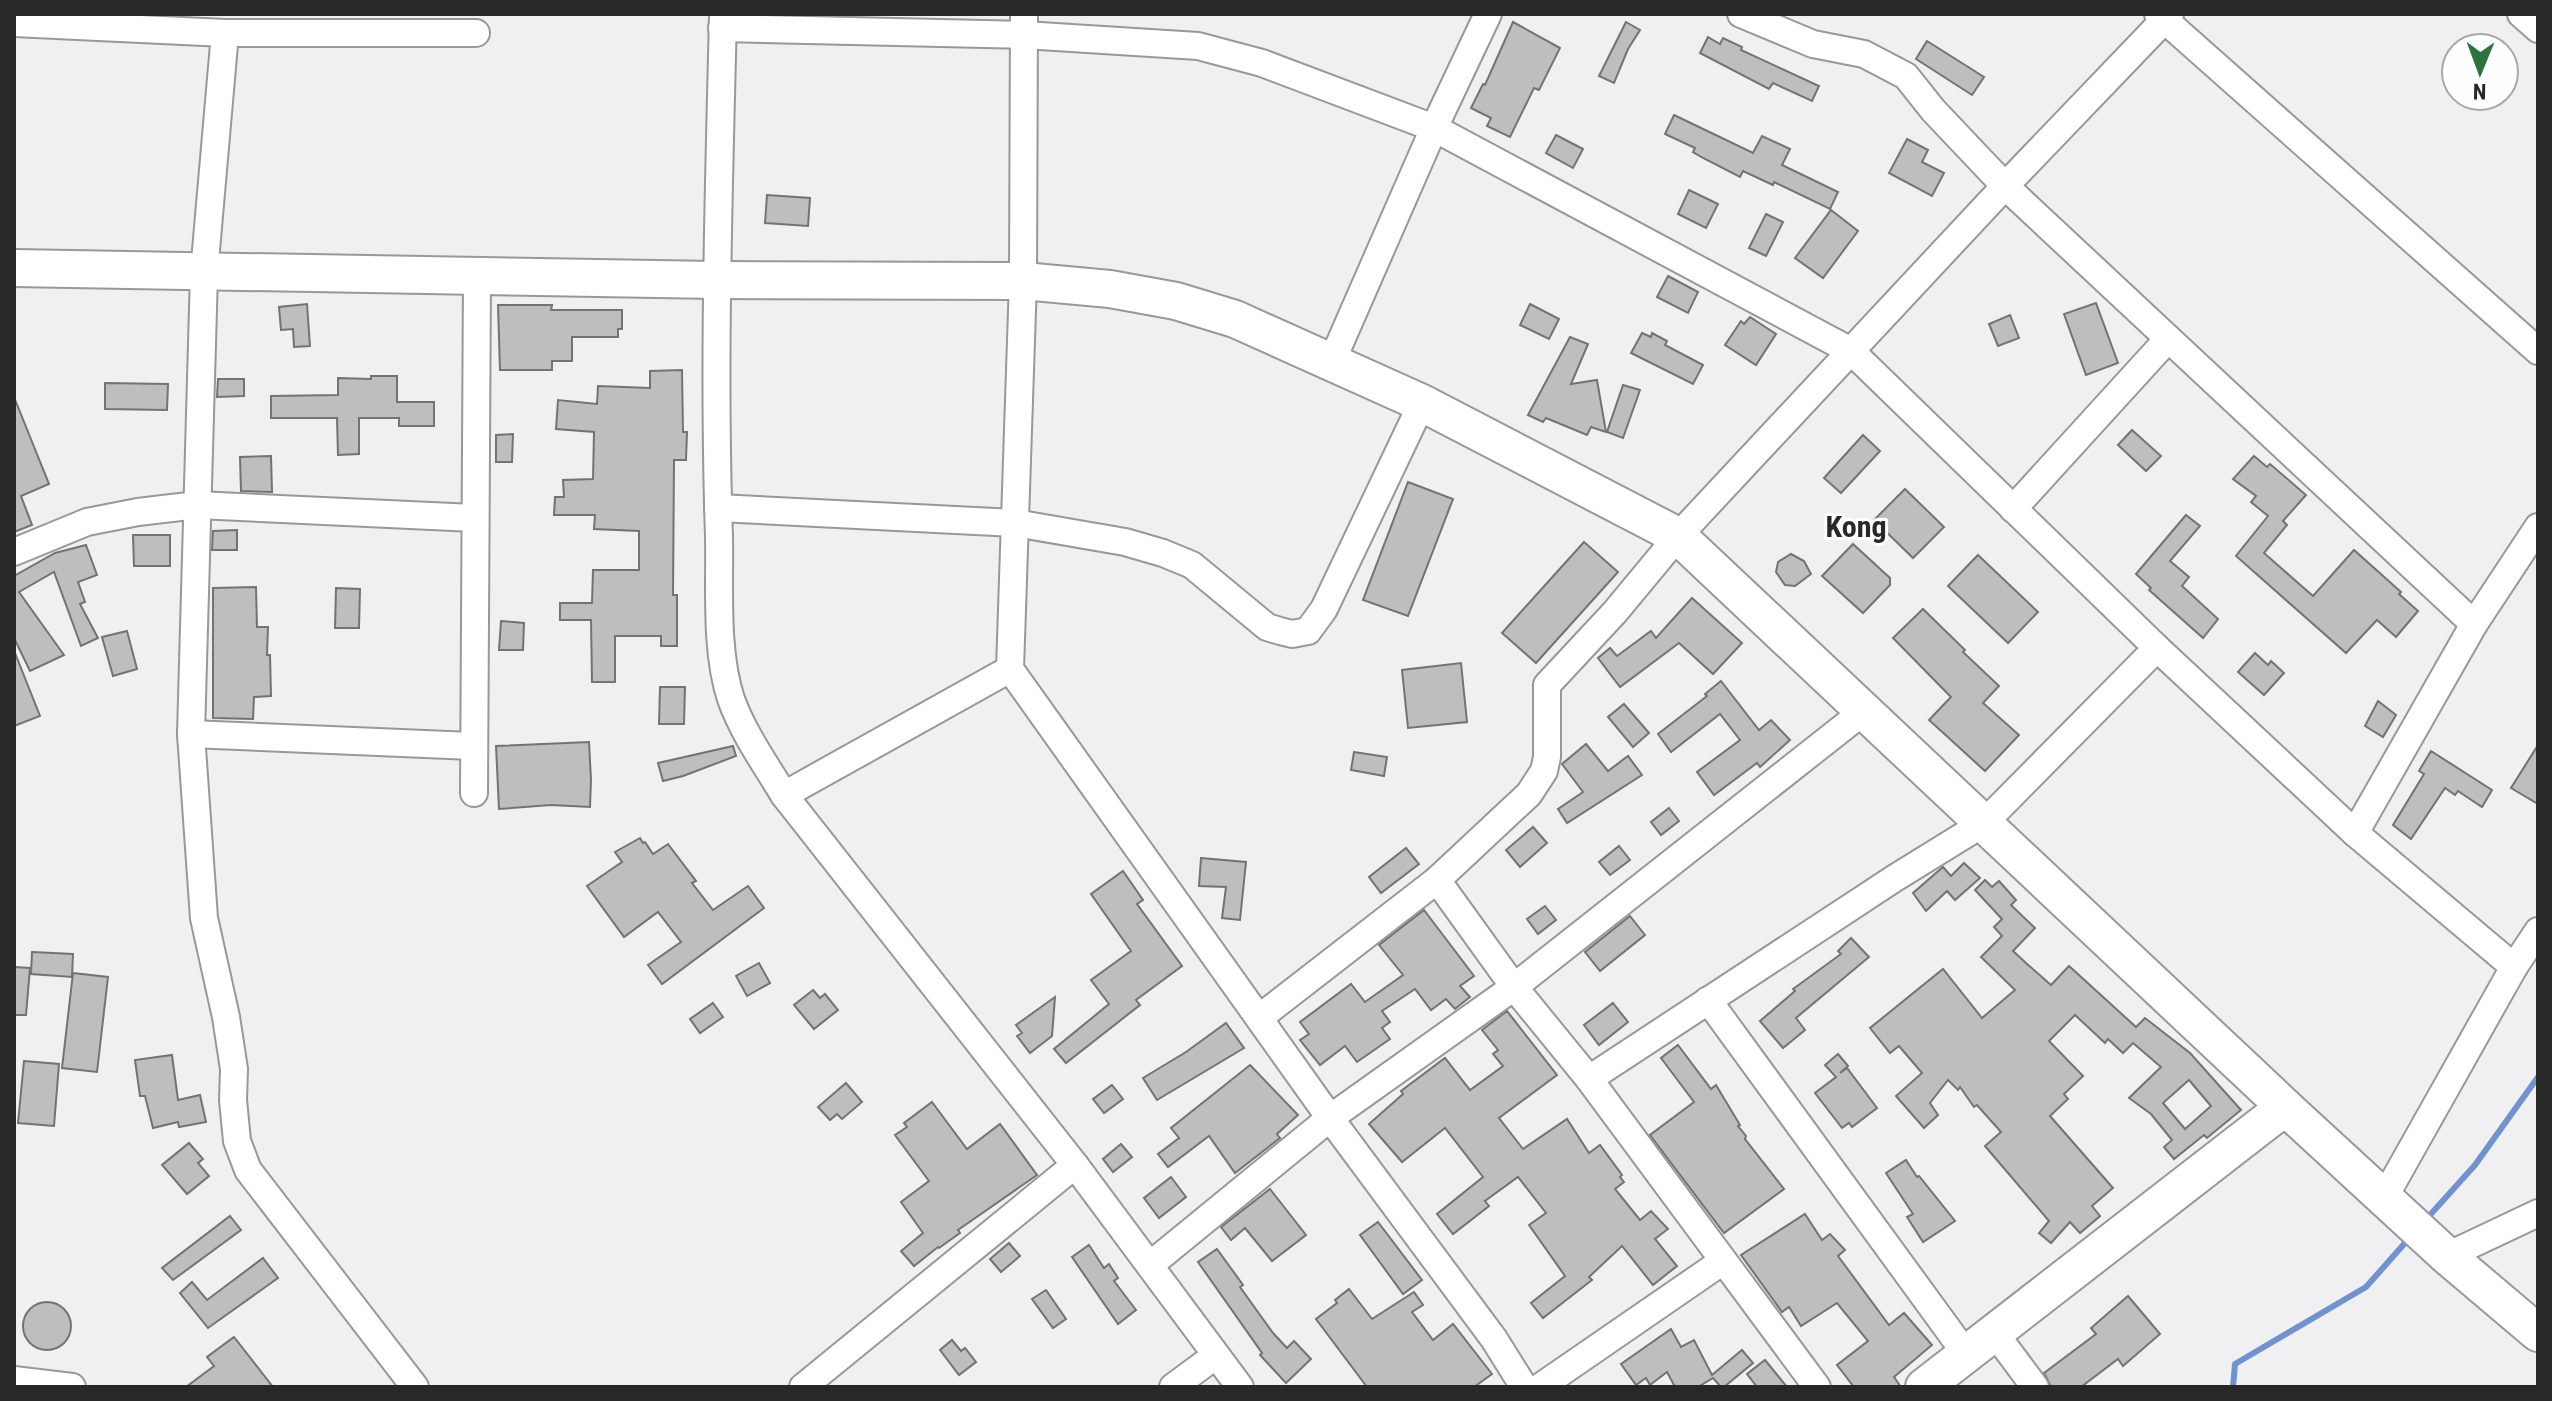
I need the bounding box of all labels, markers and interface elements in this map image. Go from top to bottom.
north arrow [2440,32,2520,112]
text: N [2473,79,2487,104]
district label: Kong [1826,509,1887,544]

